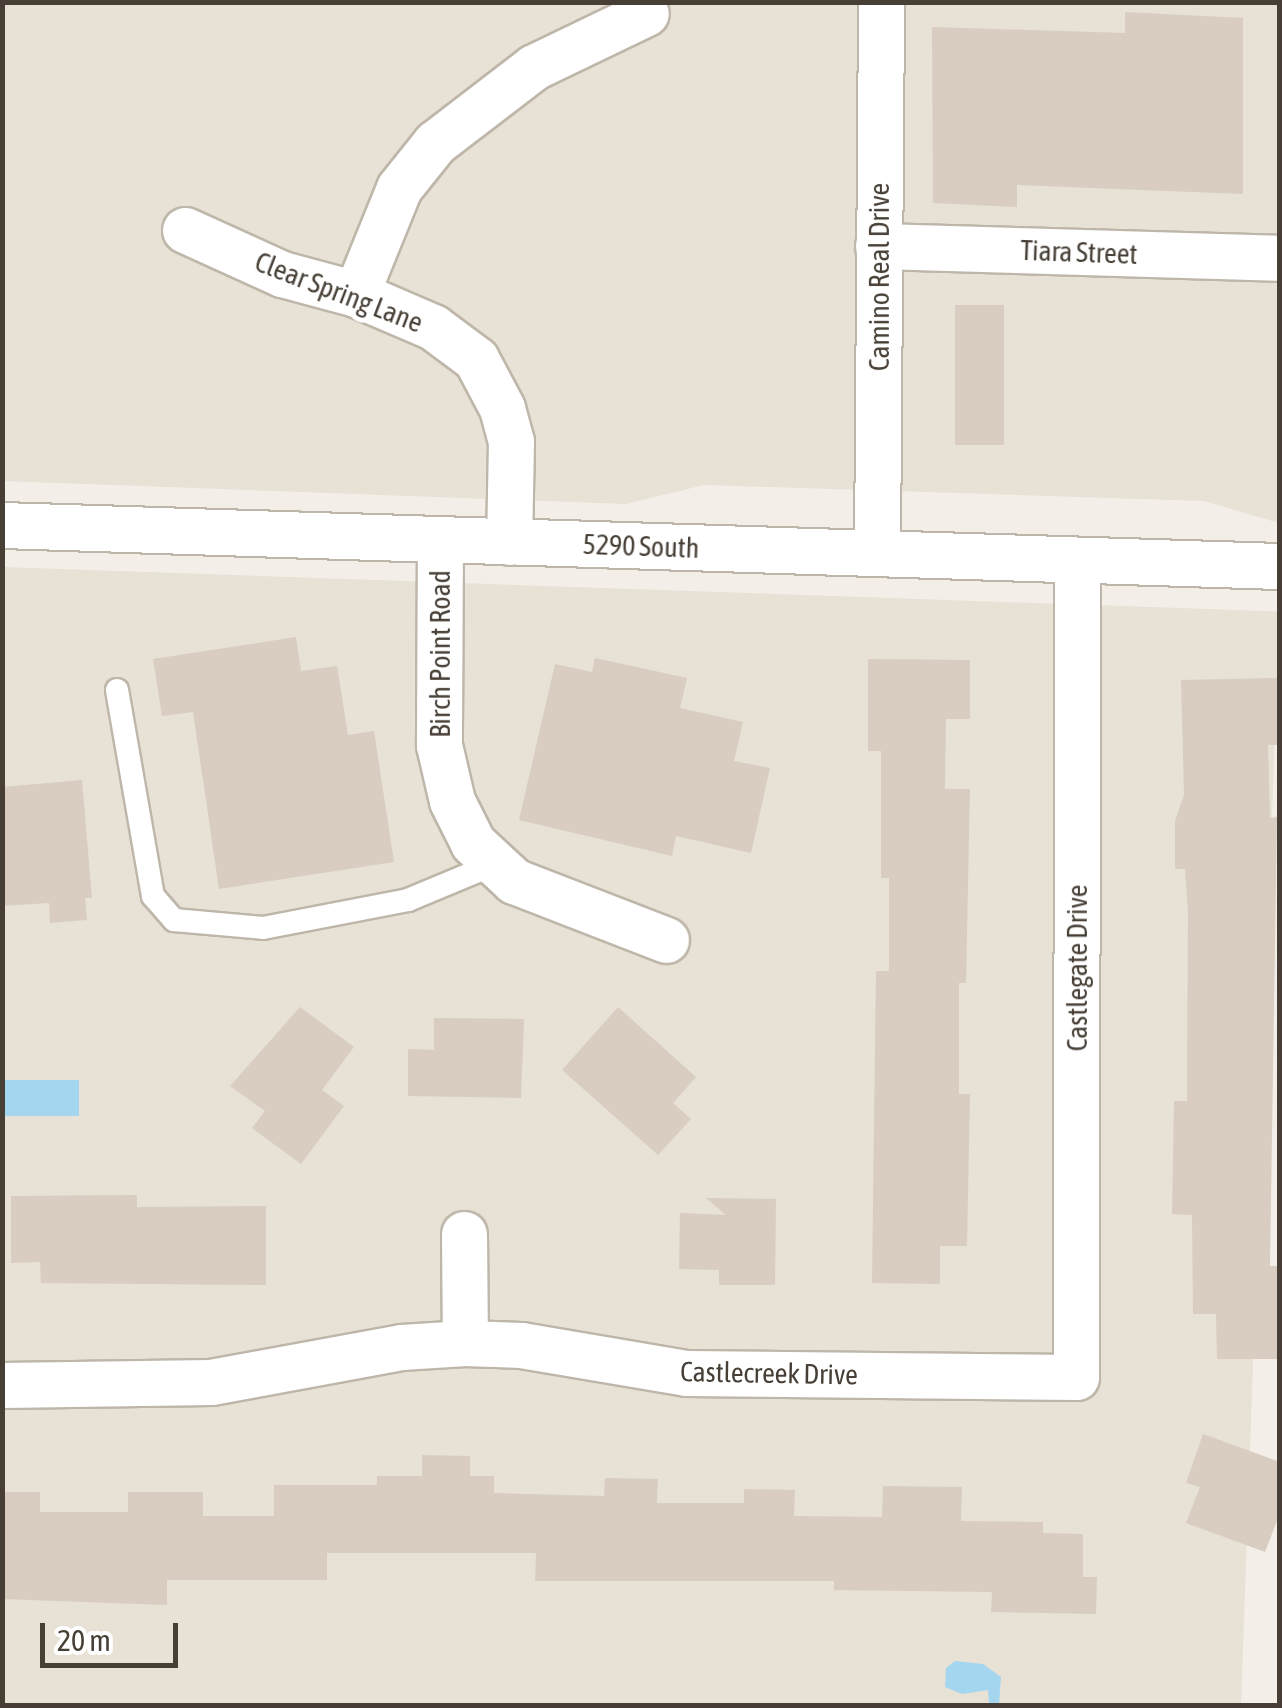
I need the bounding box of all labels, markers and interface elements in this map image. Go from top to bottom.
street label: Camino Real Drive [862,183,896,371]
street label: Tiara Street [1020,233,1138,271]
street label: Clear Spring Lane [250,245,428,339]
street label: 5290 South [582,527,700,565]
street label: Birch Point Road [423,570,457,738]
street label: Castlegate Drive [1060,885,1094,1051]
street label: Castlecreek Drive [680,1355,858,1391]
scale bar [45,1603,182,1665]
text: 20 m [57,1623,111,1657]

